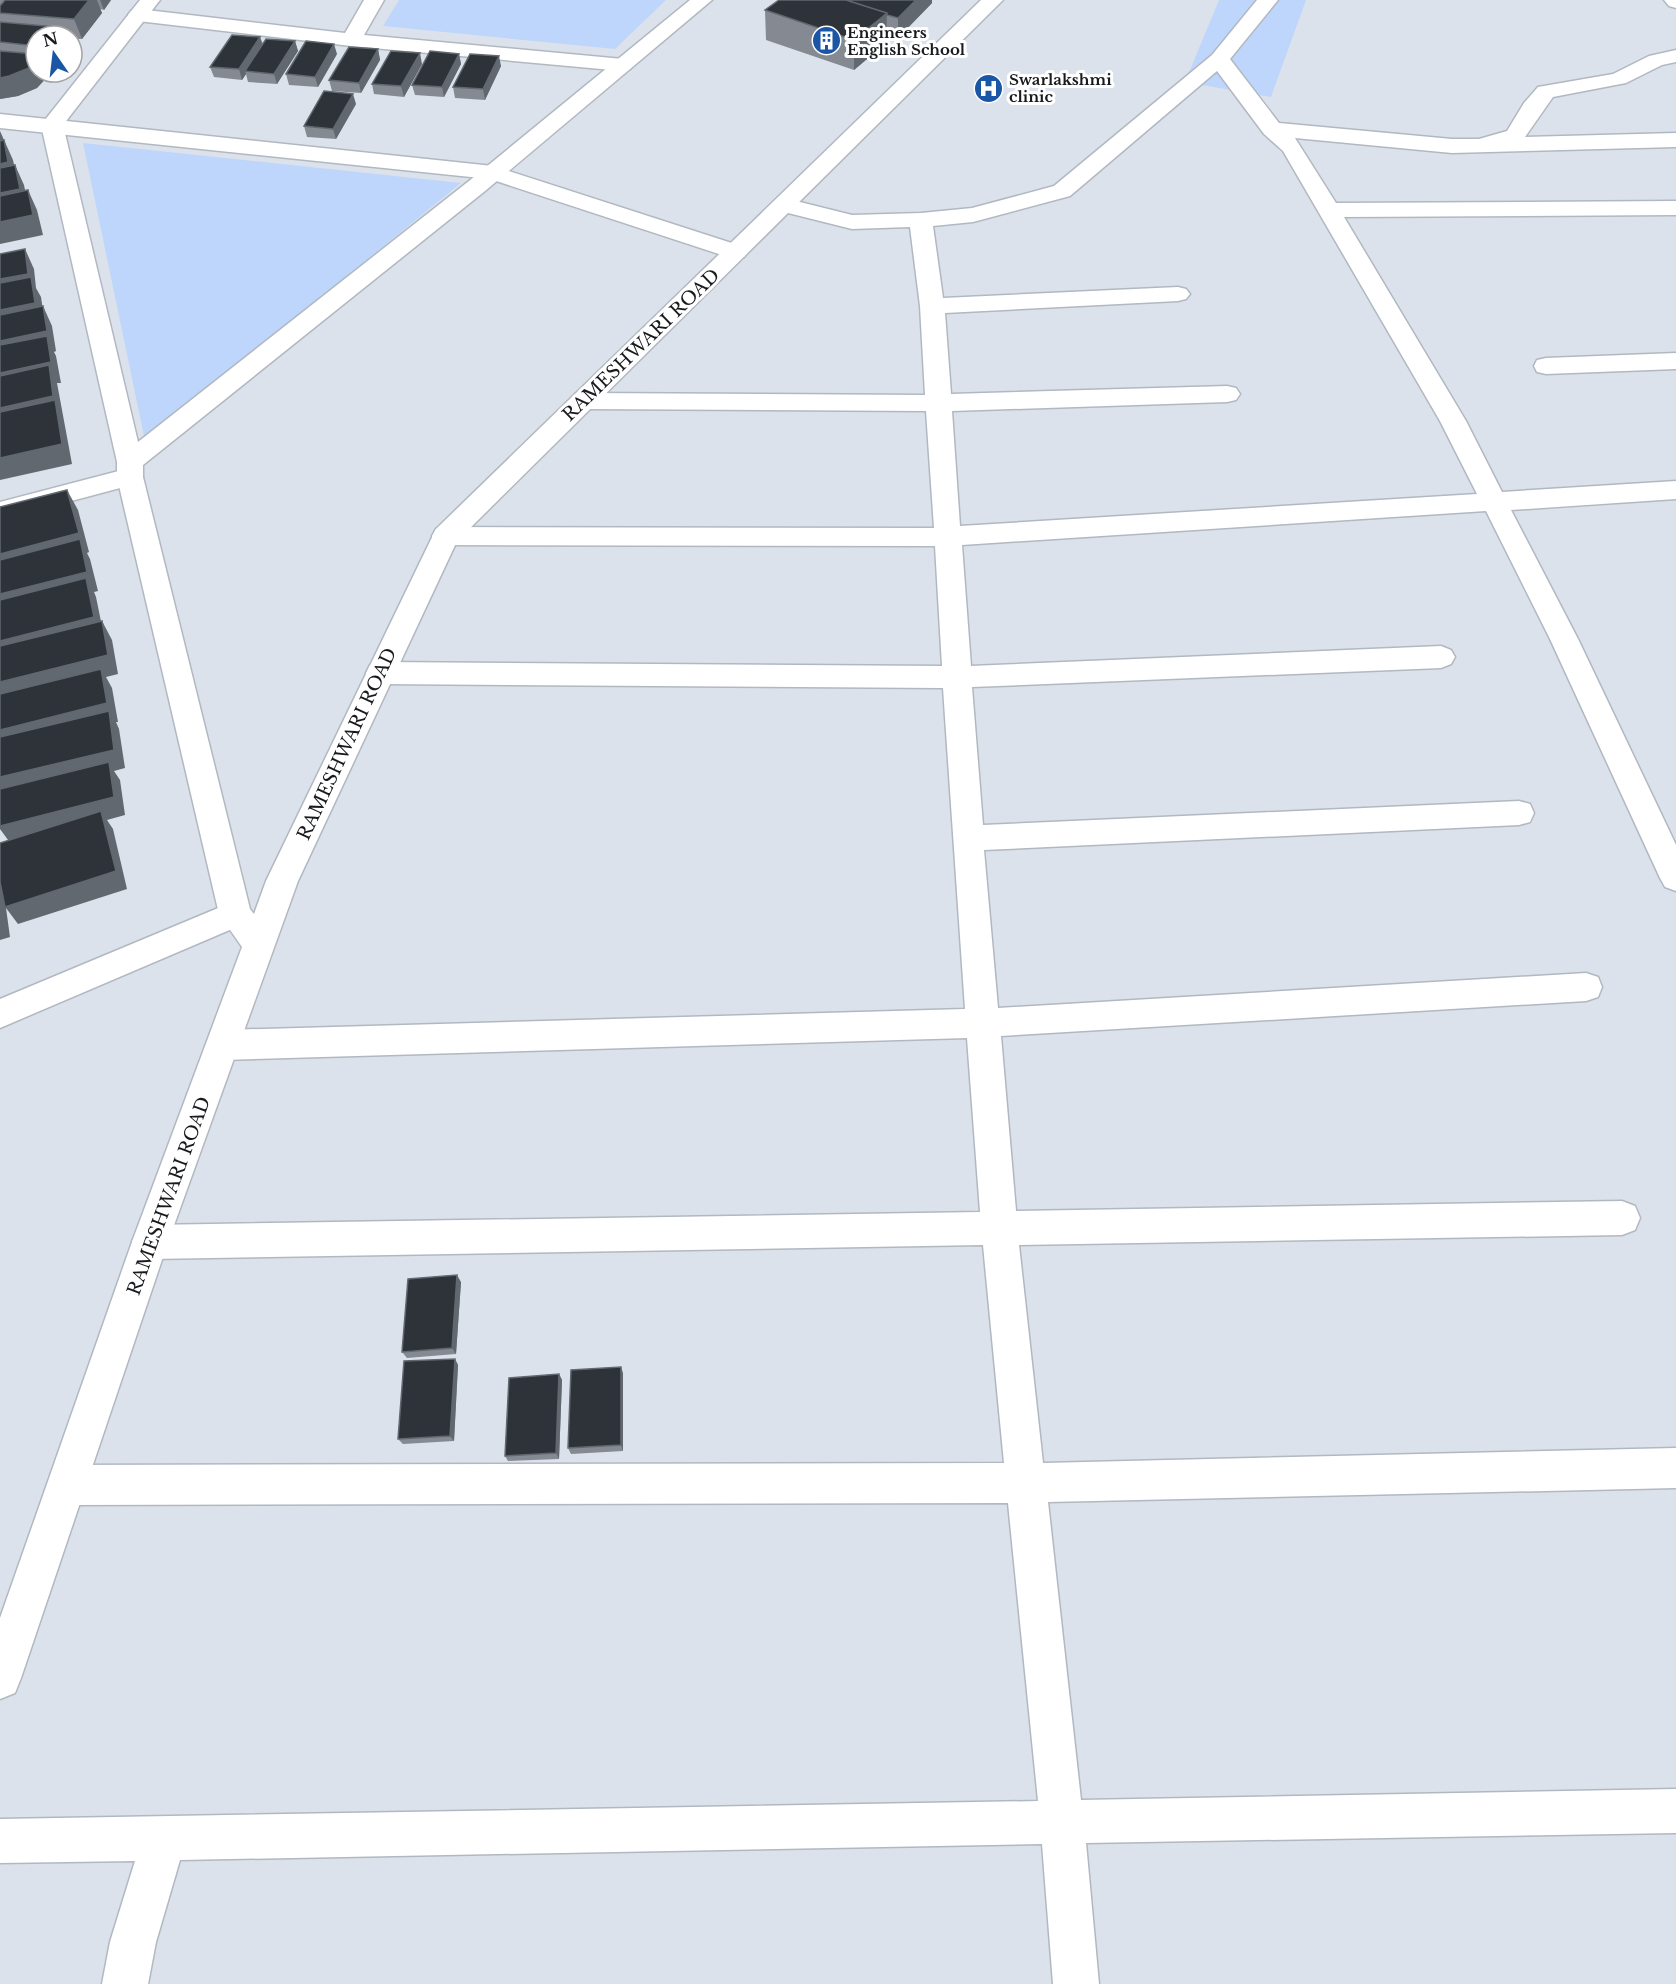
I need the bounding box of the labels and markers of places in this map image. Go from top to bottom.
place label: Engineers English School [847,23,966,59]
building icon: Engineers English School [810,25,842,57]
place label: Swarlakshmi clinic [1009,70,1112,106]
hospital icon: Swarlakshmi clinic [972,72,1004,104]

